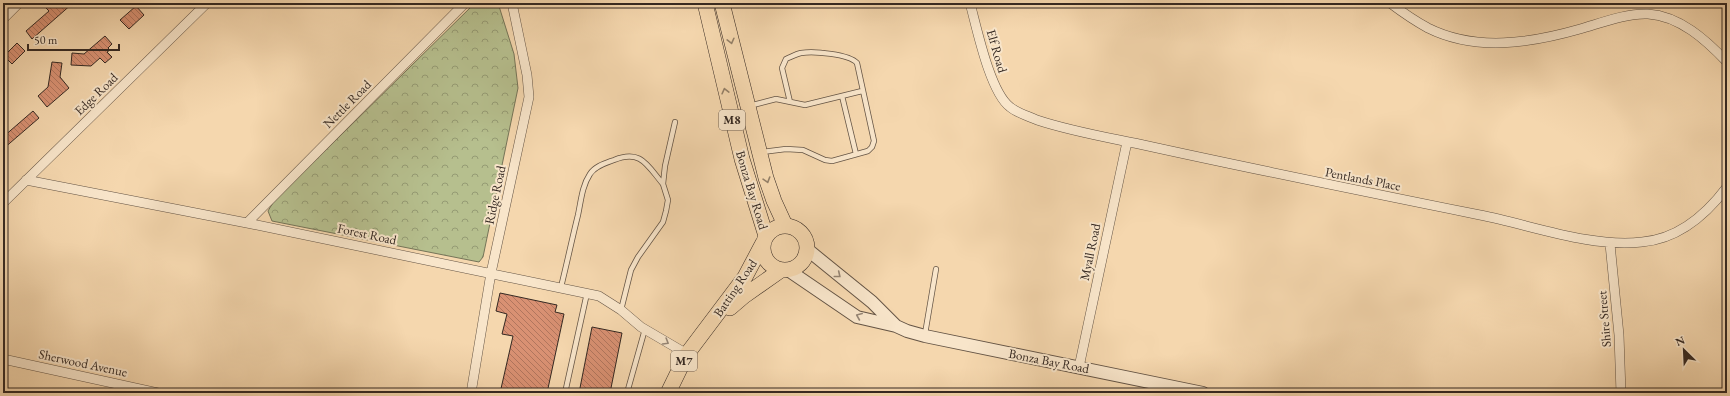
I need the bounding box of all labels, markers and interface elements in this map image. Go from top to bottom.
scale bar [28,26,119,52]
street label: Elf Road [983,27,1011,75]
text: 50 m [34,32,58,48]
one-way arrow [727,38,735,44]
street label: Edge Road [71,69,122,119]
street label: Nettle Road [319,76,375,132]
one-way arrow [722,88,730,94]
road number: M8 [719,110,745,130]
street label: Bonza Bay Road [732,148,772,232]
street label: Pentlands Place [1324,163,1402,195]
street label: Ridge Road [480,164,510,226]
one-way arrow [762,176,771,183]
street label: Forest Road [336,219,399,249]
street label: Myall Road [1076,221,1104,282]
street label: Batting Road [709,255,761,320]
one-way arrow [834,270,841,277]
street label: Shire Street [1593,290,1615,348]
one-way arrow [855,313,862,321]
north arrow [1664,330,1704,370]
text: N [1673,333,1687,349]
one-way arrow [662,337,669,344]
street label: Sherwood Avenue [37,345,129,381]
street label: Bonza Bay Road [1007,345,1091,377]
road number: M7 [671,351,697,371]

